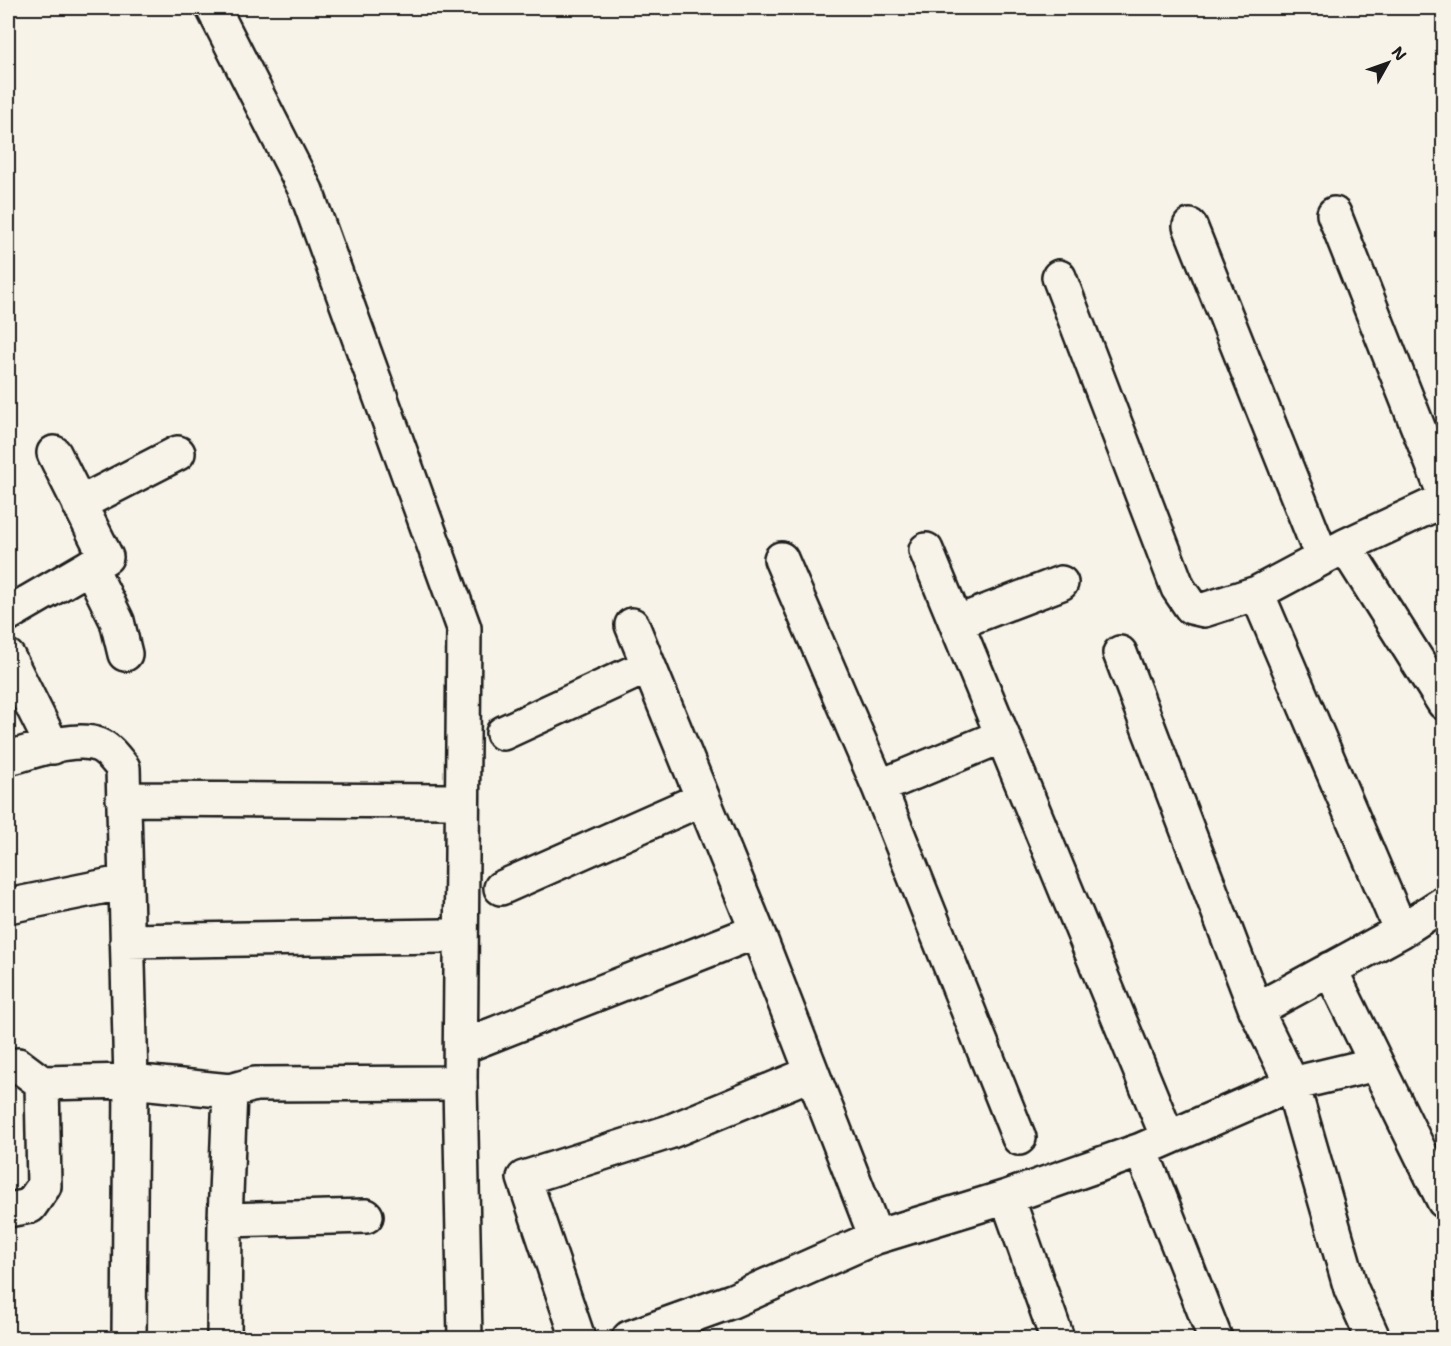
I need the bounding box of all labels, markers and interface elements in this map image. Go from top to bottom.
north arrow [1358,33,1418,93]
text: N [1387,42,1411,65]

